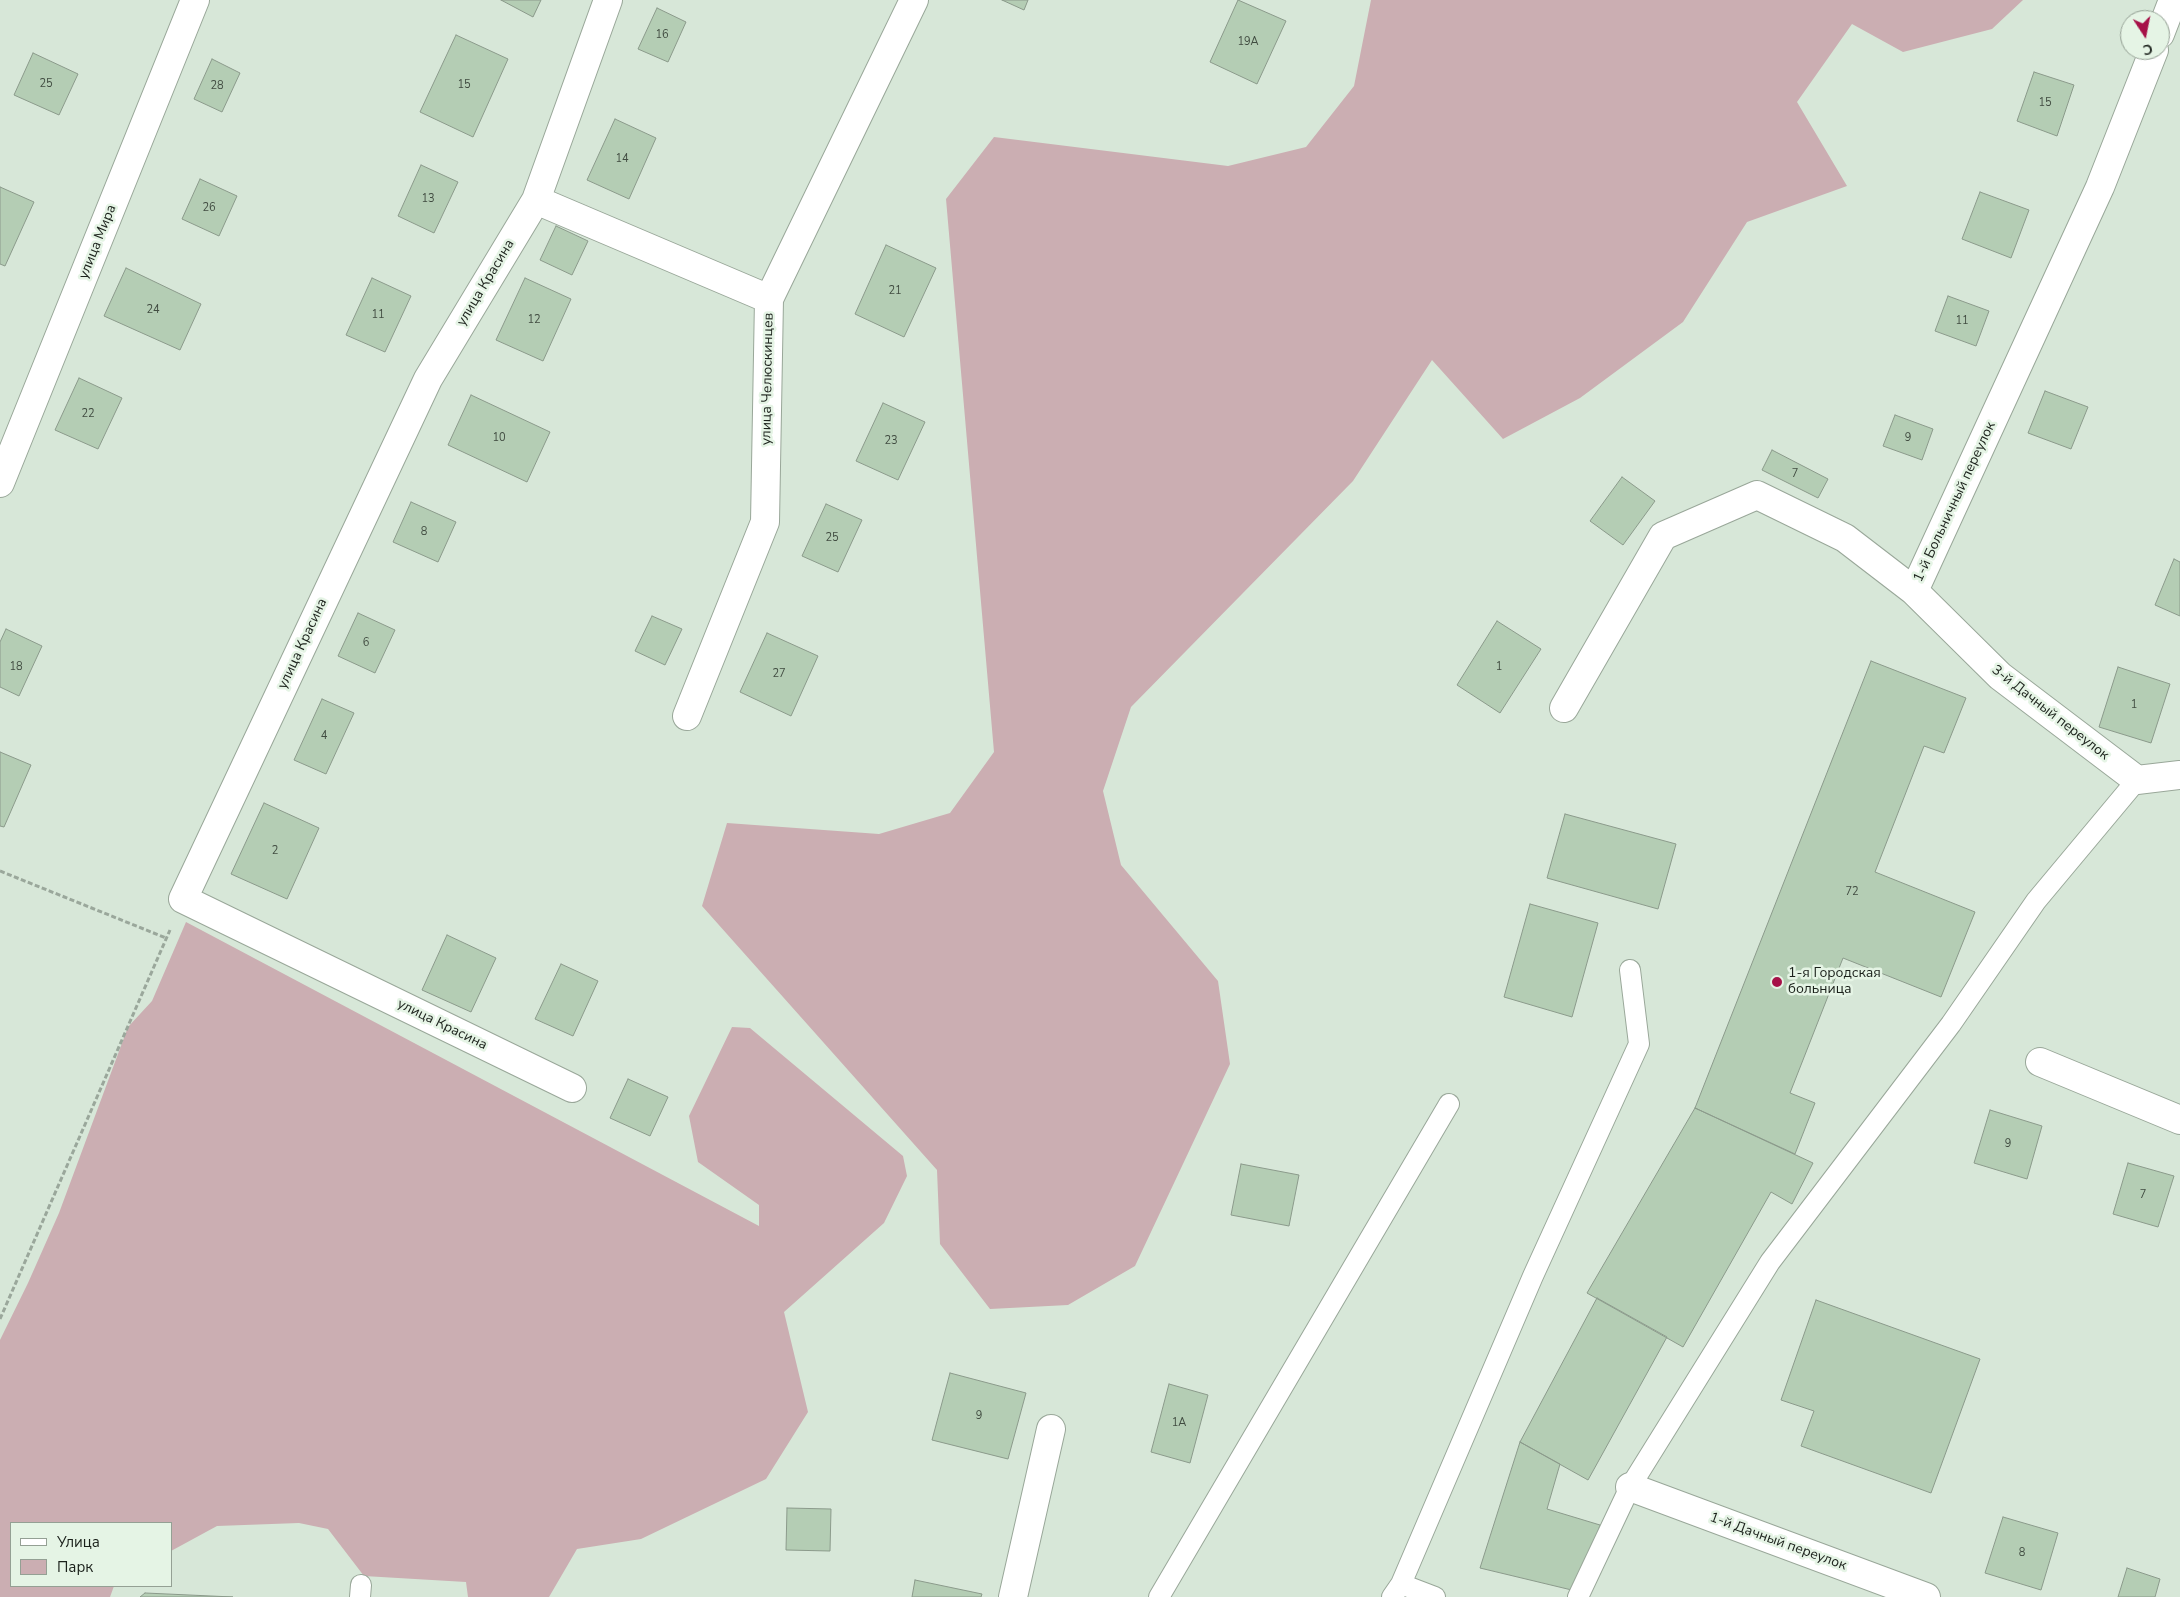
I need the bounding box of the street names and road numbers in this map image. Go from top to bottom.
street label: улица Мира [75,202,121,282]
street label: улица Красина [454,237,518,329]
street label: улица Челюскинцев [758,313,778,445]
street label: 1-й Больничный переулок [1910,419,2000,585]
street label: улица Красина [275,596,331,692]
street label: 3-й Дачный переулок [1988,662,2112,764]
street label: улица Красина [394,996,490,1054]
street label: 1-й Дачный переулок [1707,1509,1849,1575]

